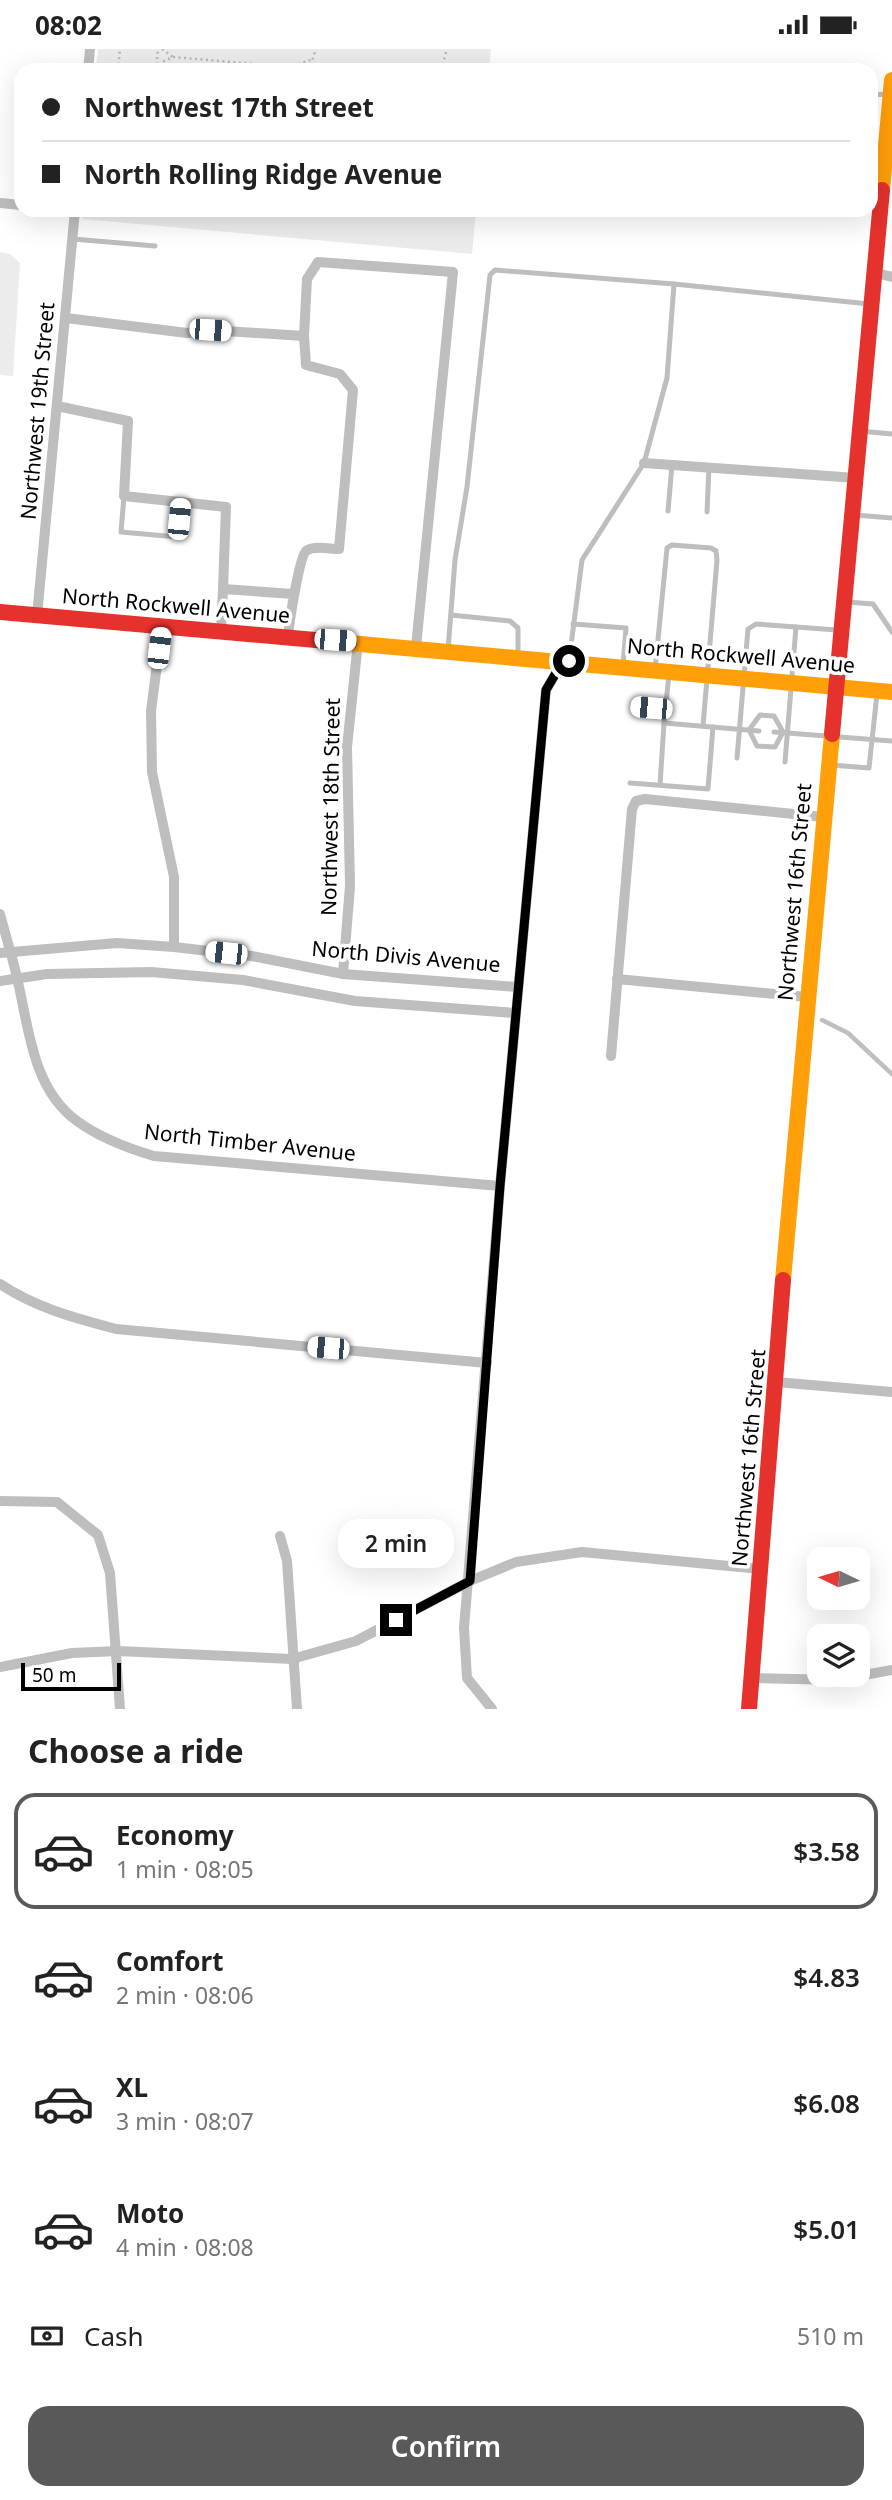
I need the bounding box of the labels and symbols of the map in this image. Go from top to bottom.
street label: Northwest 19th Street [14,301,60,521]
car [189,318,232,342]
car [167,497,192,541]
street label: North Rockwell Avenue [61,581,291,629]
car [147,626,172,670]
car [314,628,357,652]
street label: North Rockwell Avenue [626,631,856,679]
route start [553,645,585,677]
car [630,696,673,720]
street label: Northwest 18th Street [314,697,346,916]
street label: Northwest 16th Street [771,782,817,1002]
street label: North Divis Avenue [311,934,502,978]
car [205,940,248,966]
street label: North Timber Avenue [143,1117,357,1167]
car [307,1336,350,1360]
street label: Northwest 16th Street [725,1348,771,1568]
callout: 2 min [338,1519,454,1567]
north arrow [807,1547,870,1610]
route end [380,1604,412,1636]
scale bar [21,1660,121,1692]

